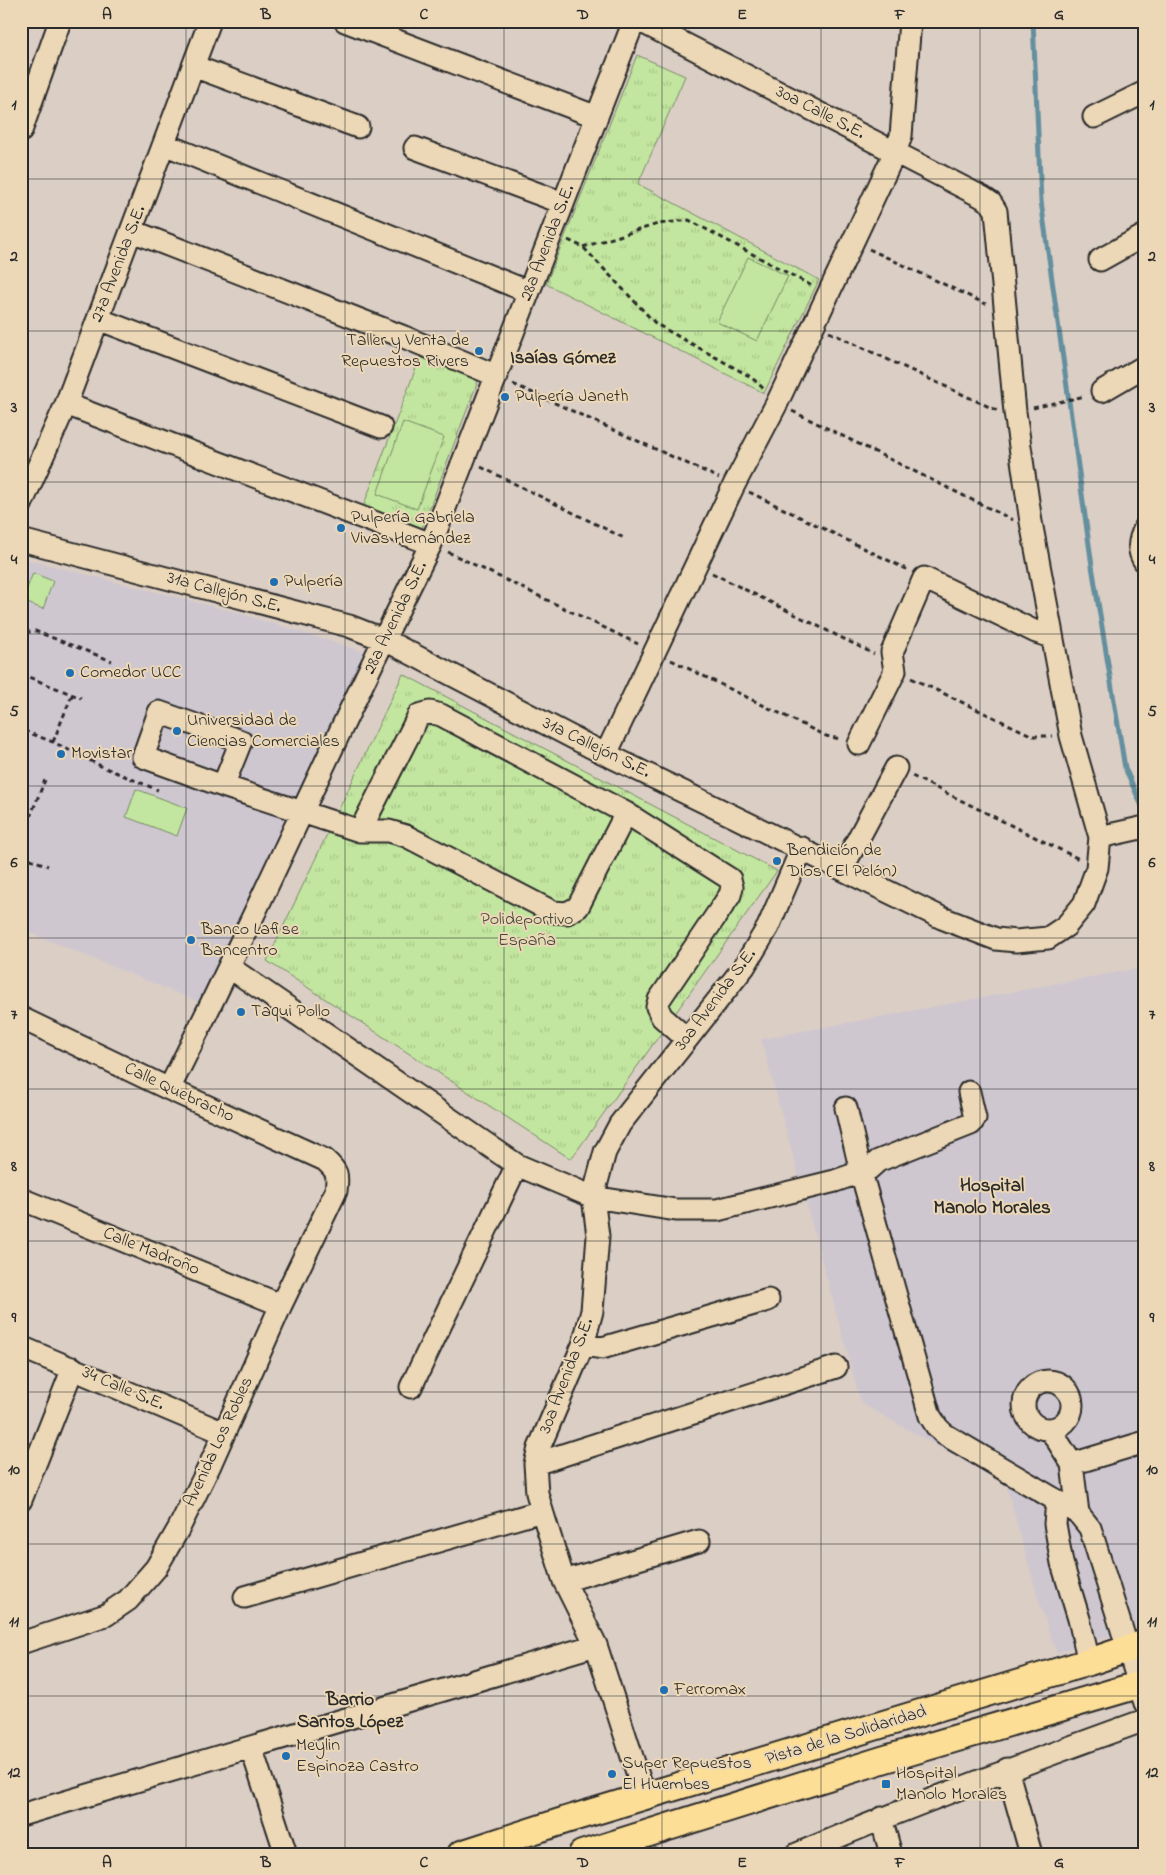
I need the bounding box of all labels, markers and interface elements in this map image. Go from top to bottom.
text: A [102,3,112,27]
text: B [260,3,272,27]
text: C [420,3,429,27]
text: D [576,3,589,27]
text: E [737,3,747,27]
text: F [894,3,906,27]
text: G [1054,3,1064,27]
street label: 30a Calle S.E. [771,79,870,147]
text: 1 [11,93,17,117]
text: 1 [1149,93,1155,117]
street label: 28a Avenida S.E. [514,181,582,305]
street label: 27a Avenida S.E. [85,201,153,326]
text: 2 [9,245,18,269]
text: 2 [1147,245,1156,269]
place label: Taller y Venta de Repuestos Rivers [341,328,470,375]
marker: Taller y Venta de Repuestos Rivers [473,345,485,357]
district label: Isaías Gómez [510,345,617,372]
place label: Pulpería Janeth [515,384,629,410]
marker: Pulpería Janeth [499,391,511,403]
text: 3 [10,396,18,420]
text: 3 [1148,396,1156,420]
place label: Pulpería Gabriela Vivas Hernández [350,505,475,552]
marker: Pulpería Gabriela Vivas Hernández [335,522,347,534]
text: 4 [10,548,18,572]
text: 4 [1148,548,1156,572]
street label: 28a Avenida S.E. [357,557,435,679]
street label: 31a Callejón S.E. [164,565,284,621]
place label: Pulpería [284,569,343,595]
marker: Pulpería [268,576,280,588]
place label: Comedor UCC [80,660,182,686]
marker: Comedor UCC [64,667,76,679]
text: 5 [9,700,19,724]
text: 5 [1147,700,1157,724]
place label: Universidad de Ciencias Comerciales [187,708,340,755]
street label: 31a Callejón S.E. [538,711,655,786]
marker: Universidad de Ciencias Comerciales [171,725,183,737]
place label: Movistar [71,741,132,767]
marker: Movistar [55,748,67,760]
place label: Bendición de Dios (El Pelón) [786,838,896,885]
text: 6 [9,851,18,875]
text: 6 [1147,851,1156,875]
marker: Bendición de Dios (El Pelón) [771,855,783,867]
park label: Polideportivo España [481,907,573,954]
place label: Banco Lafise Bancentro [200,917,300,964]
marker: Banco Lafise Bancentro [185,934,197,946]
street label: 30a Avenida S.E. [669,943,763,1057]
place label: Taqui Pollo [251,999,330,1025]
text: 7 [11,1003,18,1027]
text: 7 [1149,1003,1156,1027]
marker: Taqui Pollo [235,1006,247,1018]
street label: Calle Quebracho [120,1056,238,1130]
text: 8 [10,1155,17,1179]
text: 8 [1148,1155,1155,1179]
district label: Hospital Manolo Morales [933,1173,1051,1222]
street label: Calle Madroño [99,1221,203,1283]
text: 9 [11,1306,17,1330]
text: 9 [1149,1306,1155,1330]
street label: 30a Avenida S.E. [533,1314,601,1438]
street label: 34 Calle S.E. [78,1360,169,1418]
street label: Avenida Los Robles [177,1373,261,1511]
text: 10 [8,1458,20,1482]
text: 10 [1146,1458,1158,1482]
text: 11 [9,1610,20,1634]
text: 11 [1147,1610,1158,1634]
place label: Ferromax [673,1677,746,1703]
marker: Ferromax [658,1684,670,1696]
district label: Barrio Santos López [297,1687,404,1736]
street label: Pista de la Solidaridad [762,1699,930,1773]
place label: Meylin Espinoza Castro [296,1733,419,1780]
marker: Meylin Espinoza Castro [280,1750,292,1762]
place label: Super Repuestos El Huembes [622,1751,752,1798]
text: 12 [7,1761,21,1785]
place label: Hospital Manolo Morales [896,1761,1007,1808]
text: 12 [1145,1761,1159,1785]
marker: Super Repuestos El Huembes [606,1768,618,1780]
marker: Hospital Manolo Morales [880,1778,892,1790]
text: A [102,1851,112,1875]
text: B [260,1851,272,1875]
text: C [420,1851,429,1875]
text: D [576,1851,589,1875]
text: E [737,1851,747,1875]
text: F [894,1851,906,1875]
text: G [1054,1851,1064,1875]

